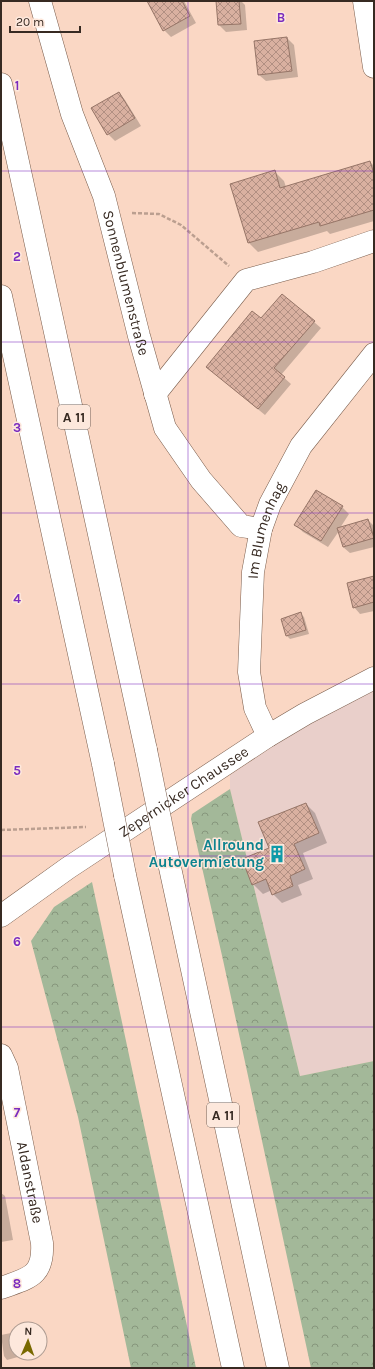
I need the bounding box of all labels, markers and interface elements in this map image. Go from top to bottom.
scale bar [10,8,80,34]
text: B [277,10,285,25]
text: 20 m [16,15,44,29]
text: 1 [15,78,19,93]
street label: Sonnenblumenstraße [99,208,153,358]
text: 2 [13,249,21,264]
road number: A 11 [58,405,90,429]
text: 3 [13,420,21,435]
street label: Im Blumenhag [244,478,289,579]
text: 4 [13,591,21,606]
street label: Zepernicker Chaussee [115,742,252,841]
text: 5 [13,763,21,778]
place label: Allround Autovermietung [149,836,264,871]
building icon: Allround Autovermietung [267,844,287,864]
text: 6 [13,934,21,949]
road number: A 11 [207,1103,239,1127]
text: 7 [14,1105,21,1120]
street label: Aldanstraße [13,1140,47,1225]
text: 8 [13,1276,21,1291]
north arrow [8,1321,48,1361]
text: N [24,1325,33,1338]

